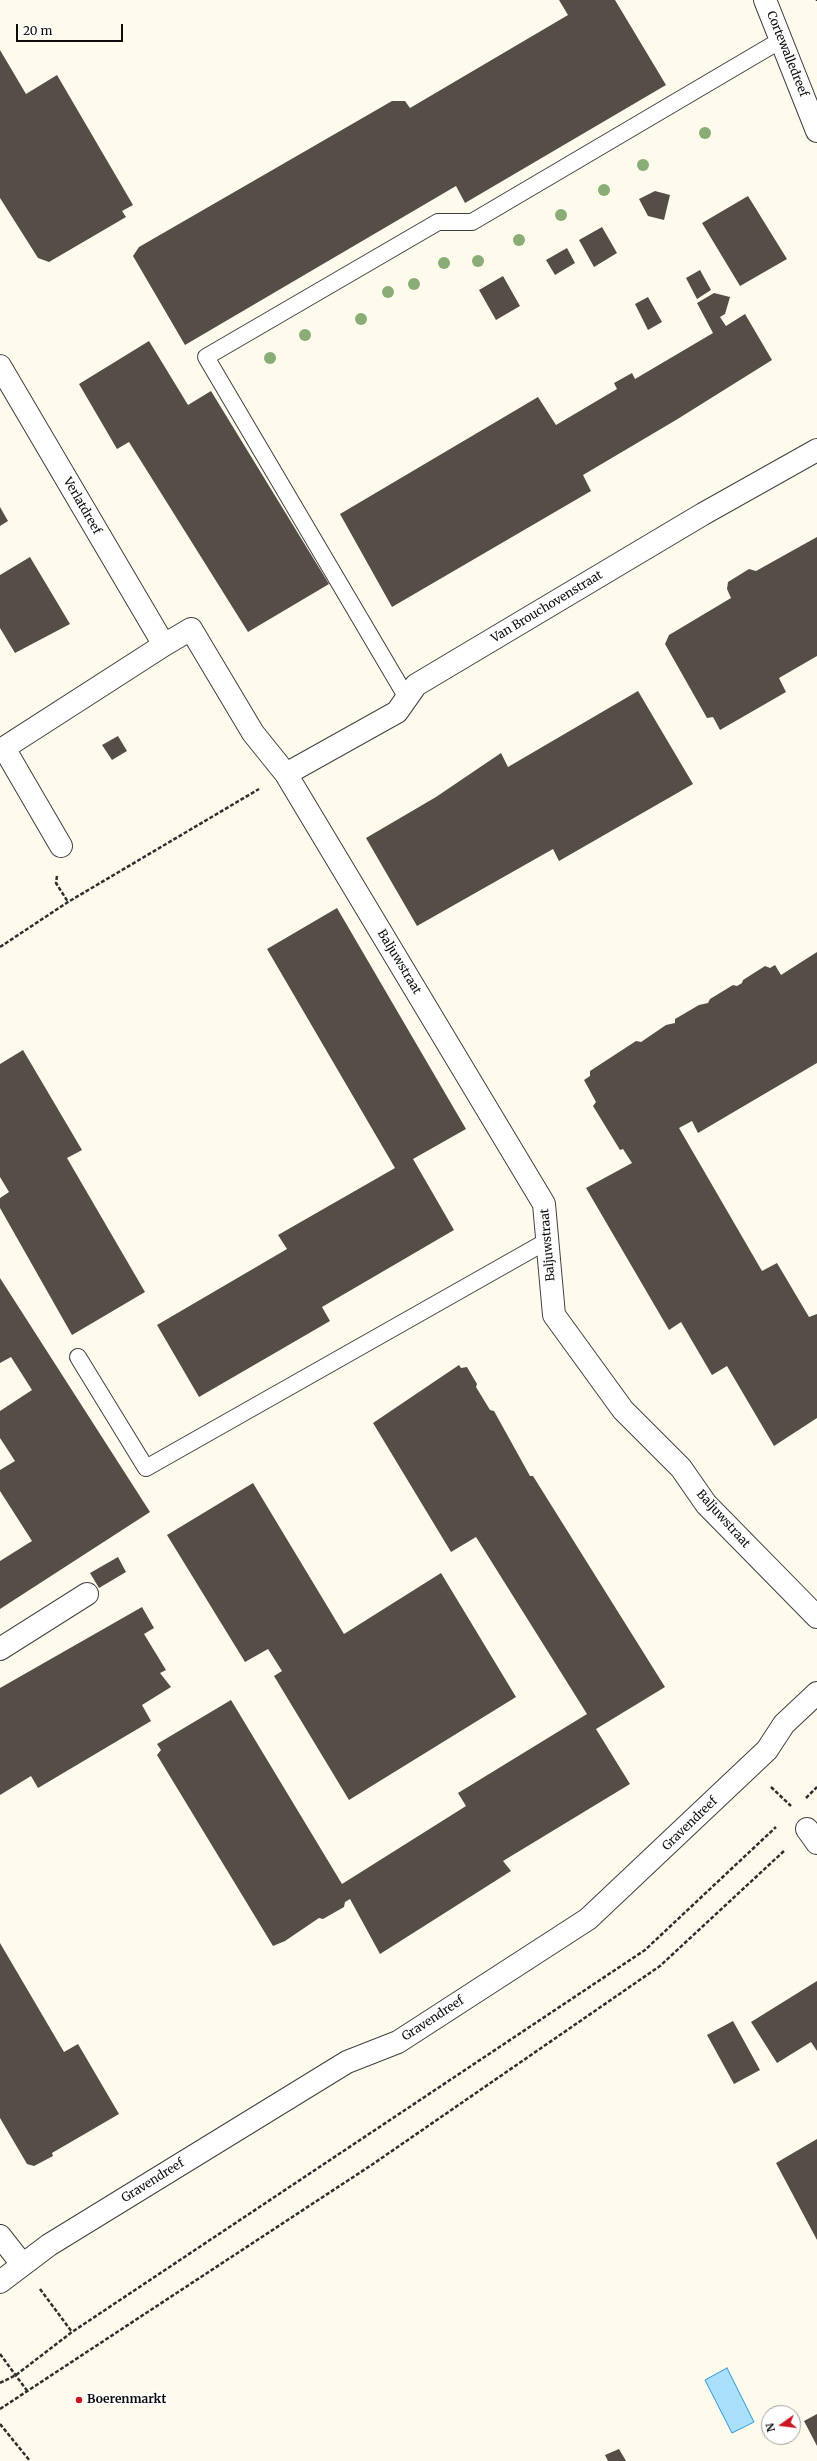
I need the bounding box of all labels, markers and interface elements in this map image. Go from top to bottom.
street label: Cortewalledreef [763,9,811,99]
scale bar [18,16,125,42]
text: 20 m [23,23,52,38]
street label: Verlatdreef [60,475,104,537]
street label: Van Brouchovenstraat [489,568,605,646]
street label: Baljuwstraat [374,927,424,997]
street label: Baljuwstraat [538,1208,558,1282]
street label: Baljuwstraat [693,1487,753,1551]
street label: Gravendreef [660,1794,720,1854]
street label: Gravendreef [399,1994,467,2044]
street label: Gravendreef [119,2156,187,2206]
place label: Boerenmarkt [87,2393,166,2407]
marker: Boerenmarkt [74,2395,84,2405]
north arrow [761,2405,801,2445]
text: N [762,2422,778,2434]

